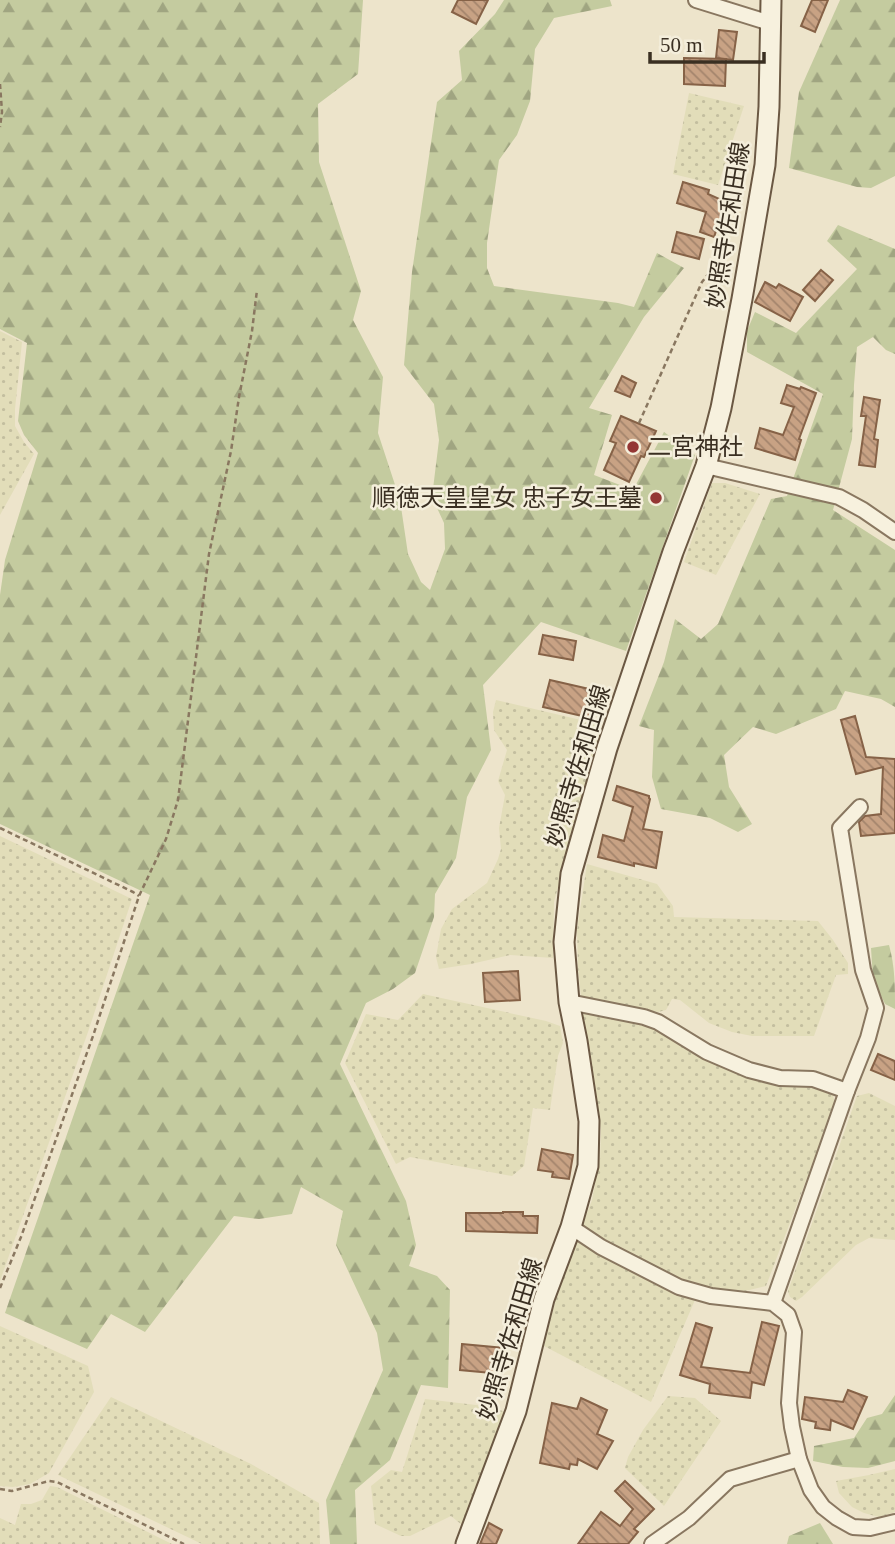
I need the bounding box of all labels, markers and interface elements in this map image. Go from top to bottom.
scale bar [650,21,764,65]
text: 50 m [660,33,703,57]
street label: 妙照寺佐和田線 [702,140,754,310]
place label: 二宮神社 [647,434,743,460]
marker: 二宮神社 [625,439,641,455]
place label: 順徳天皇皇女 忠子女王墓 [372,485,642,511]
marker: 順徳天皇皇女 忠子女王墓 [648,490,664,506]
street label: 妙照寺佐和田線 [541,682,615,850]
street label: 妙照寺佐和田線 [473,1255,547,1423]

